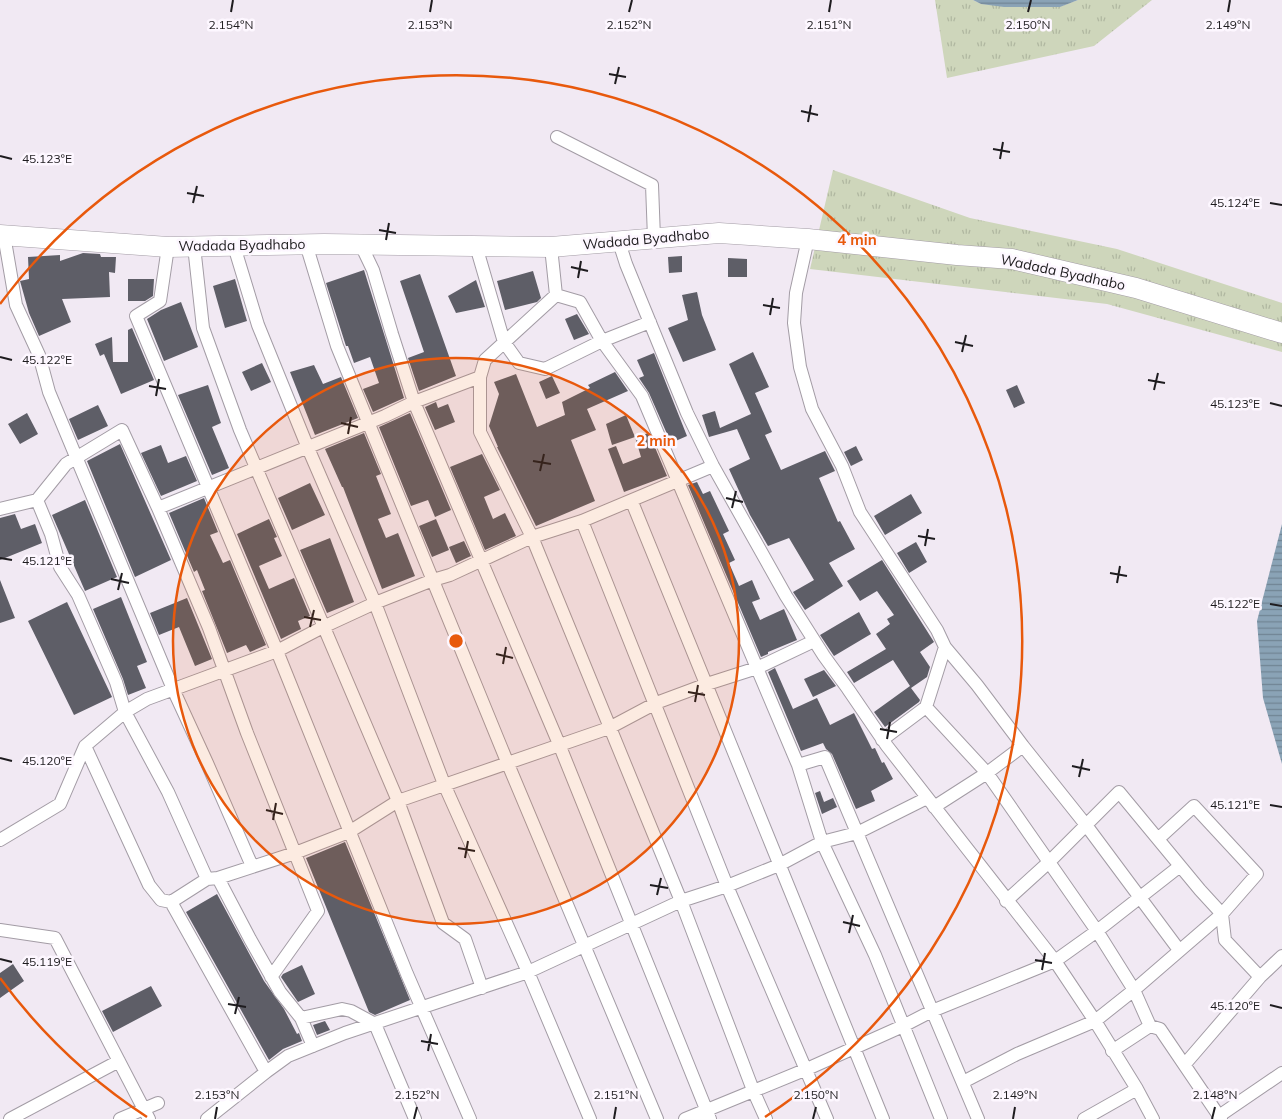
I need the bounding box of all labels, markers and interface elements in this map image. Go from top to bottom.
text: 2.154°N [209,17,253,32]
text: 2.153°N [408,17,452,32]
text: 2.152°N [607,17,651,32]
text: 2.151°N [807,17,851,32]
text: 2.150°N [1006,17,1050,32]
text: 2.149°N [1206,17,1250,32]
text: 45.123°E [22,151,72,166]
text: 45.124°E [1210,195,1260,210]
street label: Wadada Byadhabo [582,224,710,254]
text: 4 min [837,230,877,249]
street label: Wadada Byadhabo [178,235,306,255]
street label: Wadada Byadhabo [999,250,1127,294]
text: 45.122°E [22,352,72,367]
text: 45.123°E [1210,396,1260,411]
text: 2 min [636,431,676,450]
text: 45.121°E [22,553,72,568]
text: 45.122°E [1210,596,1260,611]
centre of rings [447,632,465,650]
text: 45.120°E [22,753,72,768]
text: 45.121°E [1210,797,1260,812]
text: 45.119°E [22,954,72,969]
text: 45.120°E [1210,998,1260,1013]
text: 2.153°N [195,1087,239,1102]
text: 2.152°N [395,1087,439,1102]
text: 2.151°N [594,1087,638,1102]
text: 2.150°N [794,1087,838,1102]
text: 2.149°N [993,1087,1037,1102]
text: 2.148°N [1193,1087,1237,1102]

